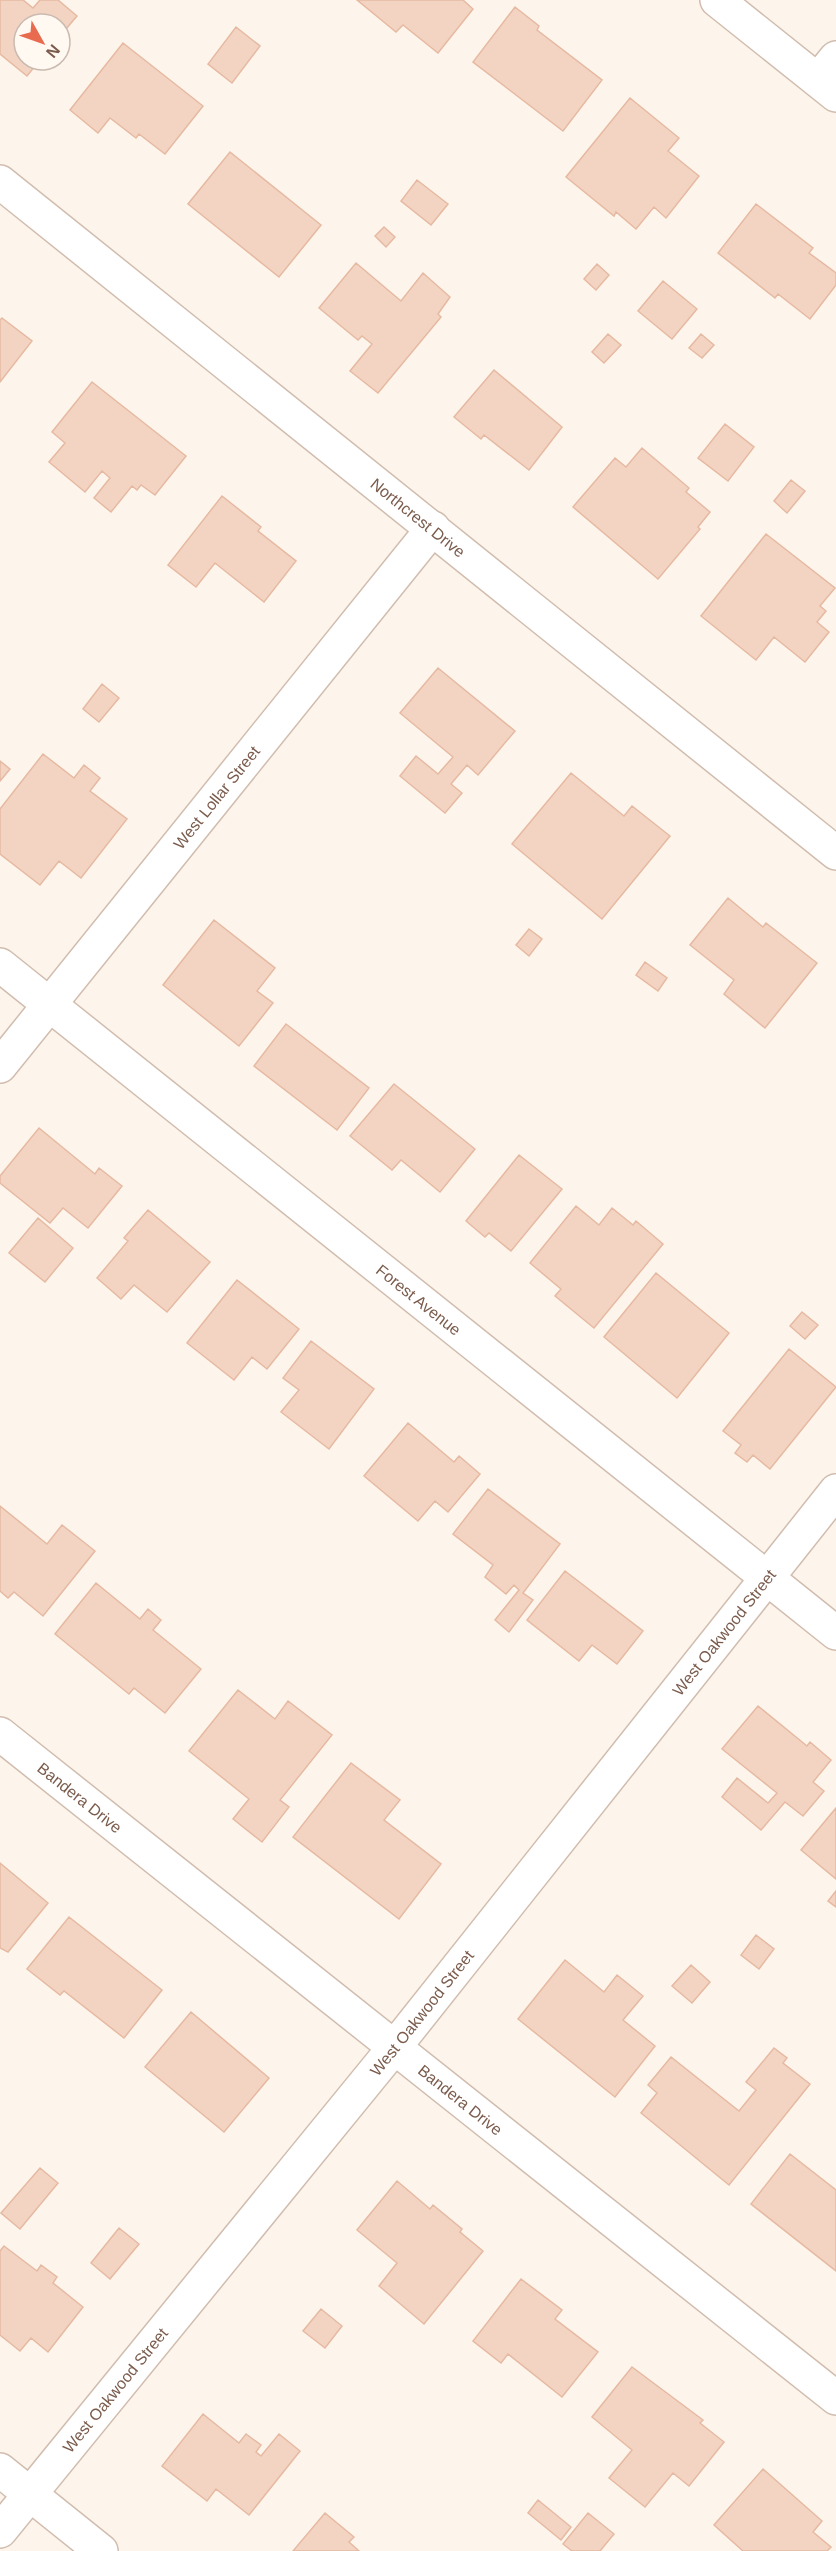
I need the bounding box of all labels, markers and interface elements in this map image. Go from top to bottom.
north arrow [12,12,72,72]
text: N [43,41,63,61]
street label: Northcrest Drive [368,475,469,560]
street label: West Lollar Street [170,742,263,852]
street label: Forest Avenue [373,1261,464,1338]
street label: West Oakwood Street [669,1566,779,1698]
street label: Bandera Drive [35,1759,125,1836]
street label: West Oakwood Street [366,1946,477,2079]
street label: Bandera Drive [415,2061,506,2138]
street label: West Oakwood Street [59,2324,171,2456]

